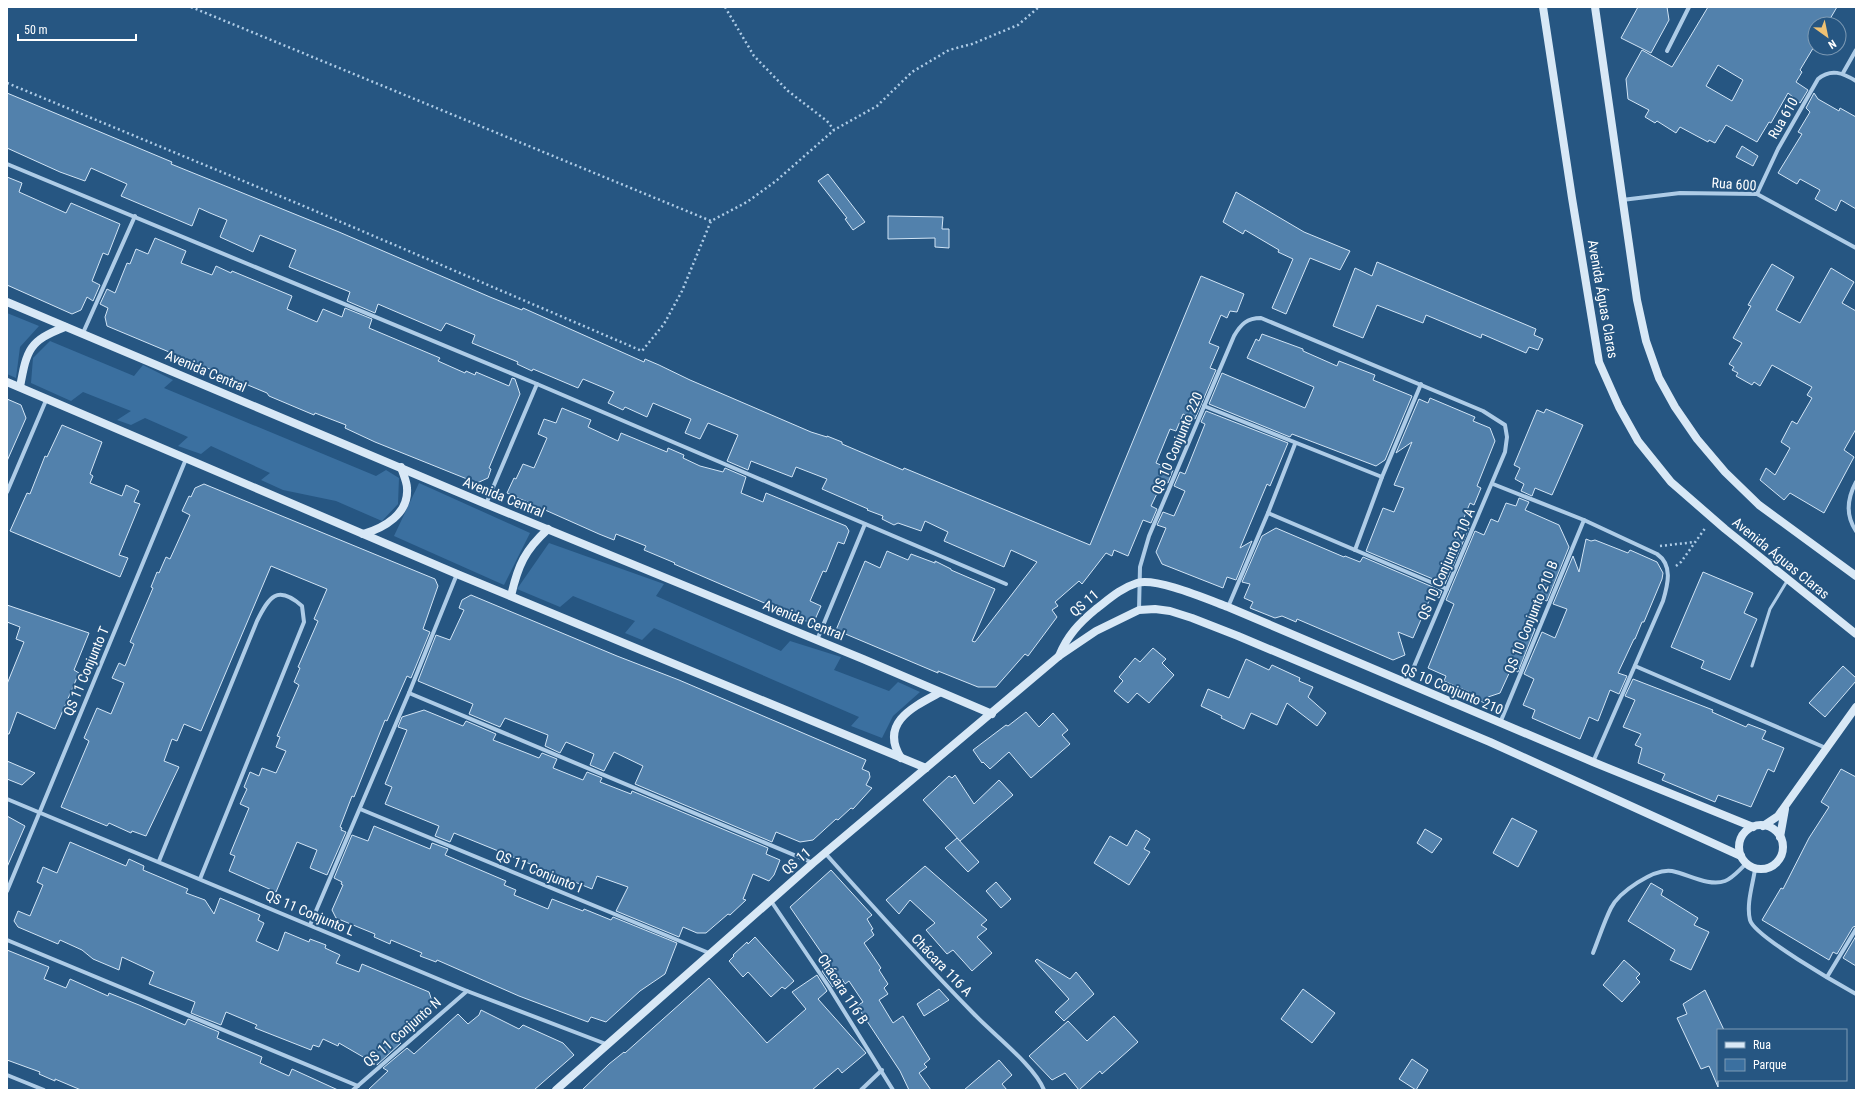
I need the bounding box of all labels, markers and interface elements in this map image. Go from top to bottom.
scale bar [18,16,136,42]
north arrow [1807,16,1847,56]
text: 50 m [24,23,48,37]
text: N [1826,37,1839,51]
street label: Rua 610 [1765,95,1801,141]
street label: Rua 600 [1711,174,1757,194]
street label: Avenida Águas Claras [1585,238,1622,360]
street label: Avenida Central [163,347,249,395]
street label: QS 10 Conjunto 220 [1148,389,1206,496]
street label: Avenida Central [461,473,547,521]
street label: QS 10 Conjunto 210 A [1414,506,1478,622]
street label: Avenida Águas Claras [1729,513,1833,602]
street label: QS 10 Conjunto 210 B [1501,558,1561,676]
street label: QS 11 [1066,586,1102,620]
street label: Avenida Central [761,596,847,644]
street label: QS 11 Conjunto T [60,624,112,718]
street label: QS 10 Conjunto 210 [1399,660,1506,718]
street label: QS 11 [778,844,814,878]
street label: QS 11 Conjunto I [493,846,585,896]
street label: QS 11 Conjunto L [263,887,357,939]
street label: Chácara 116 A [908,930,976,1000]
street label: Chácara 116 B [814,951,872,1027]
street label: QS 11 Conjunto N [360,994,444,1070]
legend [1717,1029,1847,1081]
text: Rua [1753,1038,1771,1052]
text: Parque [1753,1058,1787,1072]

